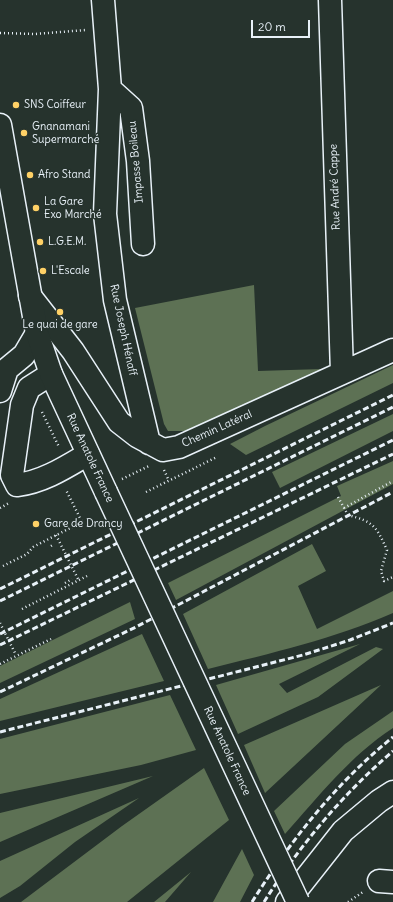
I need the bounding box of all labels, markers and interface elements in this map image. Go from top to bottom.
scale bar [253,12,312,38]
text: 20 m [258,19,286,34]
place label: SNS Coiffeur [24,98,86,112]
marker: SNS Coiffeur [11,100,21,110]
place label: Gnanamani Supermarché [32,120,99,146]
street label: Impasse Boileau [126,120,146,204]
marker: Gnanamani Supermarché [19,128,29,138]
street label: Rue André Cappe [327,144,343,230]
place label: Afro Stand [38,168,91,182]
marker: Afro Stand [25,170,35,180]
place label: La Gare Exo Marché [44,195,102,221]
marker: La Gare Exo Marché [31,203,41,213]
place label: L.G.E.M. [48,235,86,249]
marker: L.G.E.M. [35,237,45,247]
place label: L'Escale [51,264,90,278]
marker: L'Escale [38,266,48,276]
street label: Rue Joseph Hénaff [107,283,139,377]
marker: Le quai de gare [55,307,65,317]
place label: Le quai de gare [22,318,98,332]
street label: Chemin Latéral [180,408,254,450]
street label: Rue Anatole France [64,411,116,505]
place label: Gare de Drancy [44,517,123,531]
marker: Gare de Drancy [31,519,41,529]
street label: Rue Anatole France [201,704,253,798]

